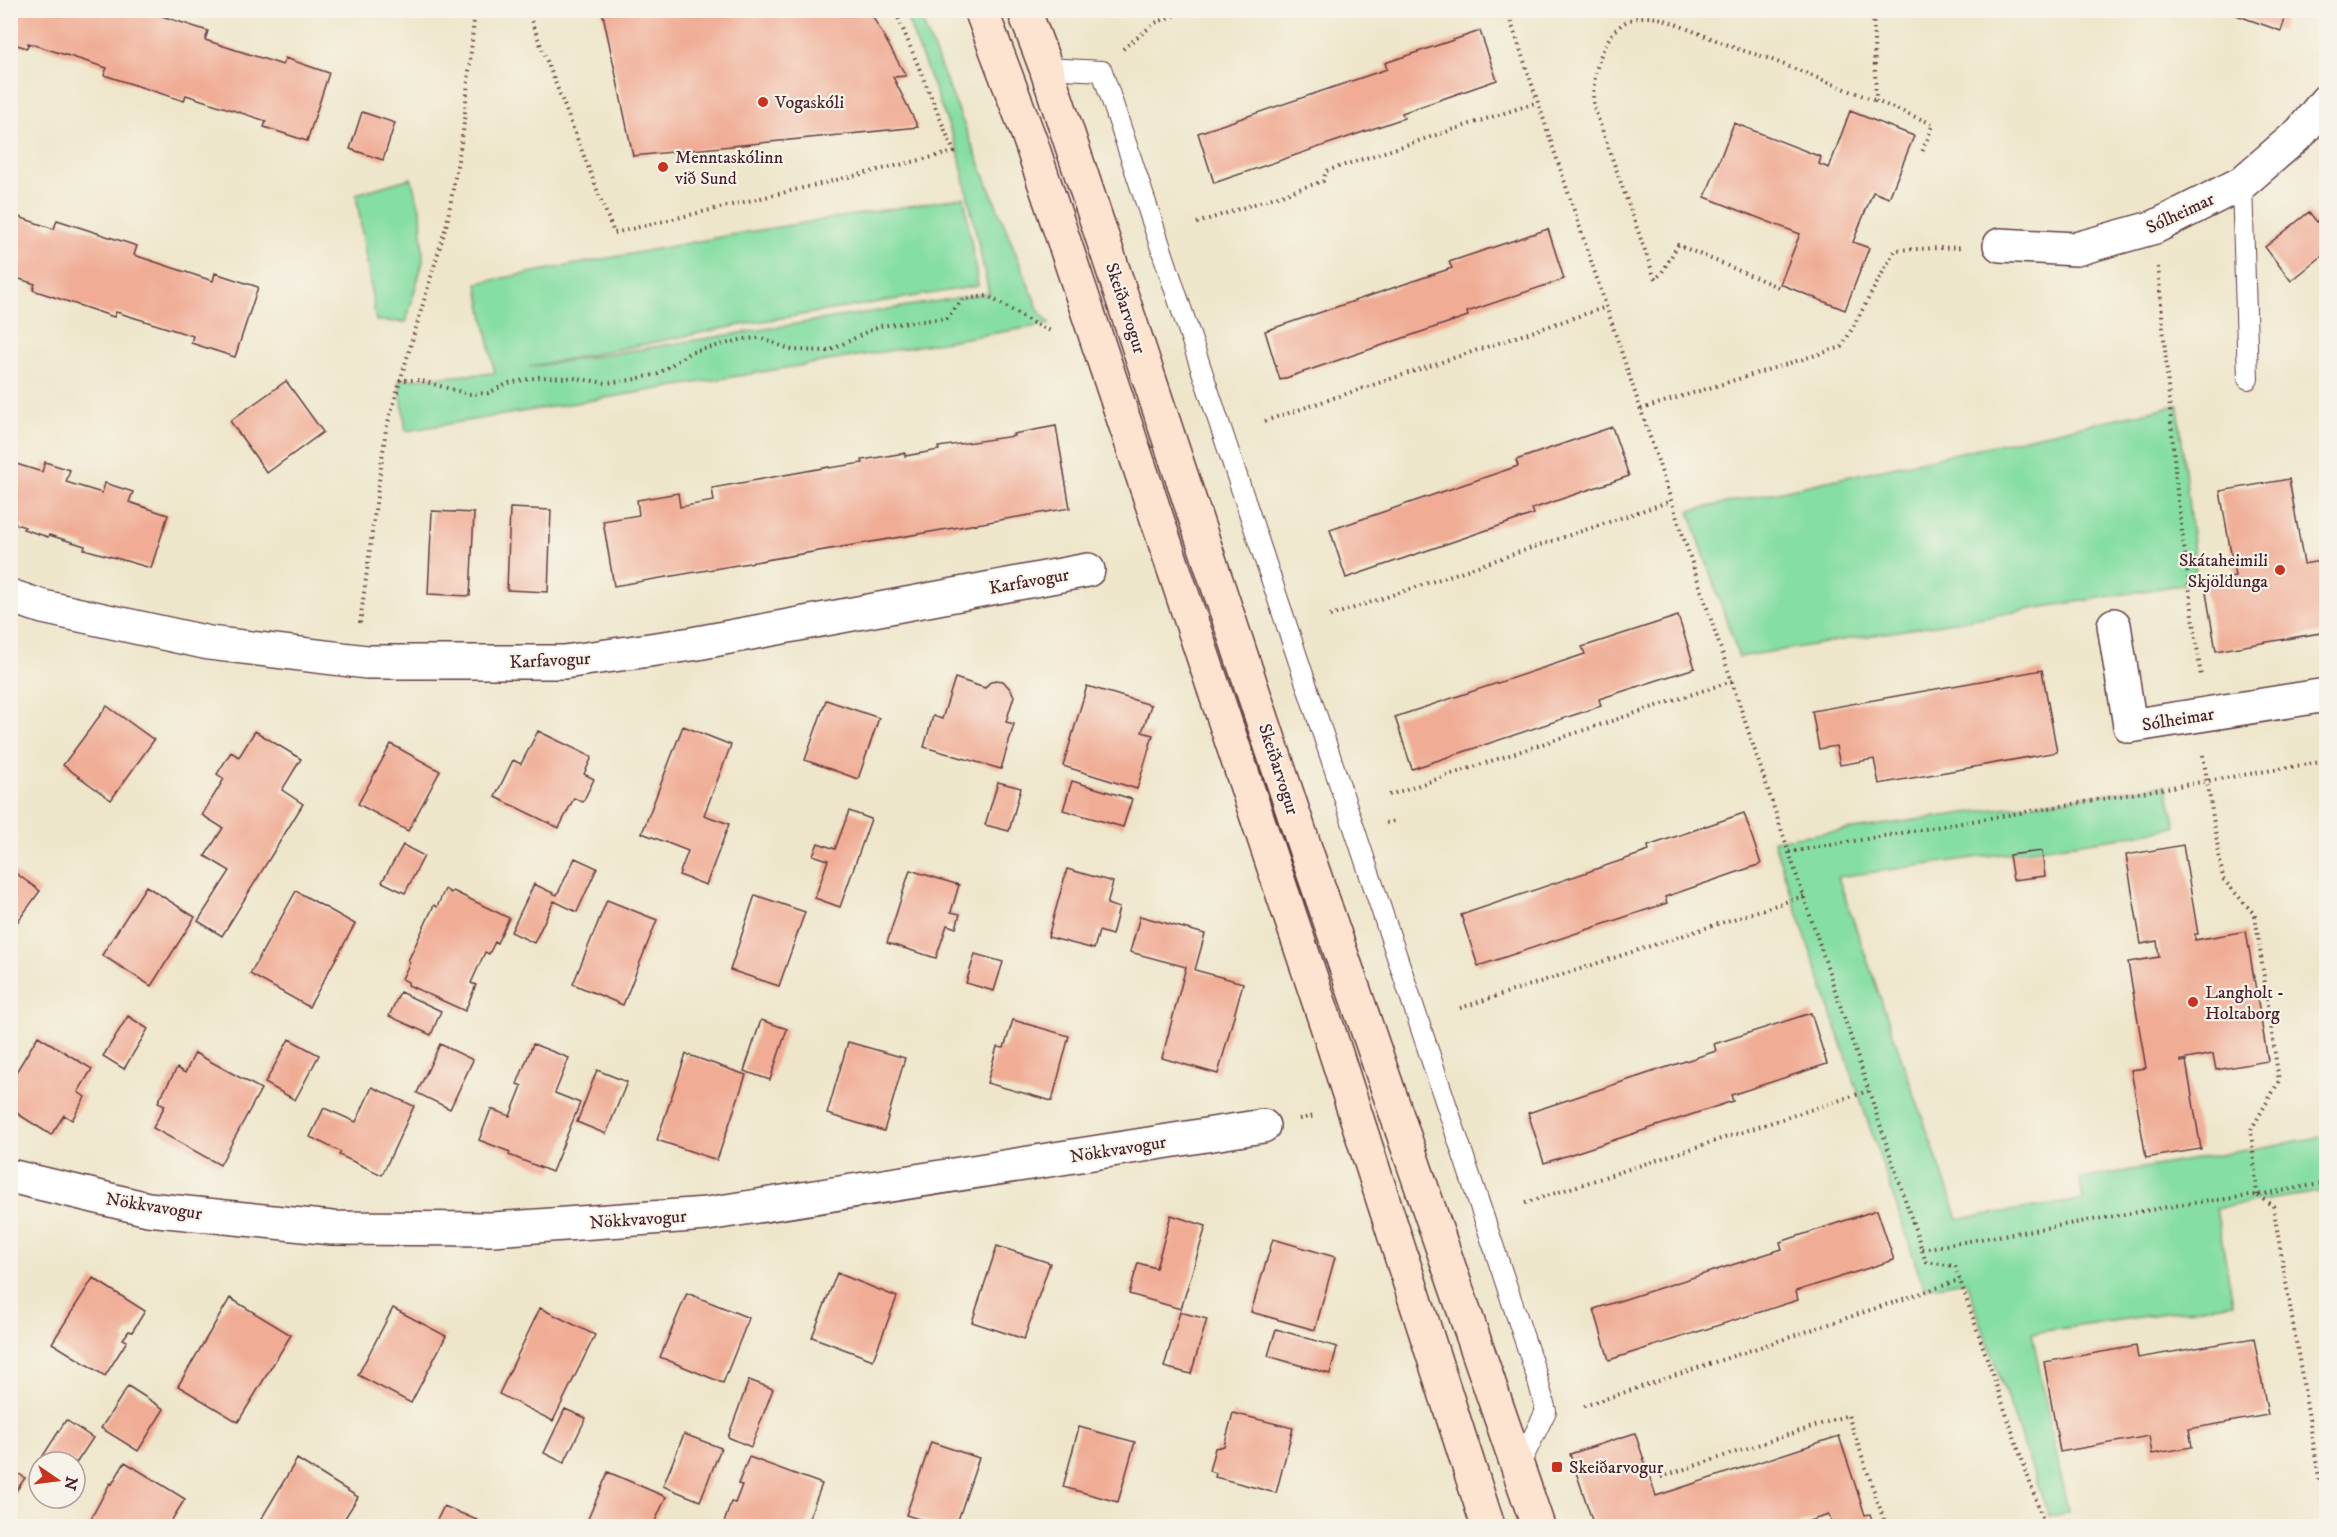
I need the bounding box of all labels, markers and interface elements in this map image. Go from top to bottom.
place label: Vogaskóli [774,92,844,114]
marker: Vogaskóli [756,95,770,109]
place label: Menntaskólinn við Sund [674,147,784,190]
marker: Menntaskólinn við Sund [656,160,670,174]
street label: Sólheimar [2143,188,2218,239]
street label: Skeiðarvogur [1100,260,1150,357]
place label: Skátaheimili Skjöldunga [2179,550,2268,593]
marker: Skátaheimili Skjöldunga [2273,563,2287,577]
street label: Karfavogur [987,564,1071,600]
street label: Karfavogur [509,648,591,674]
street label: Sólheimar [2140,703,2216,737]
street label: Skeiðarvogur [1253,721,1303,818]
place label: Langholt - Holtaborg [2205,982,2284,1025]
marker: Langholt - Holtaborg [2186,995,2200,1009]
street label: Nökkvavogur [1068,1131,1168,1168]
street label: Nökkvavogur [104,1189,204,1226]
street label: Nökkvavogur [589,1206,688,1234]
north arrow [27,1450,87,1510]
place label: Skeiðarvogur [1569,1457,1664,1479]
marker: Skeiðarvogur [1550,1460,1564,1474]
text: N [59,1475,82,1492]

